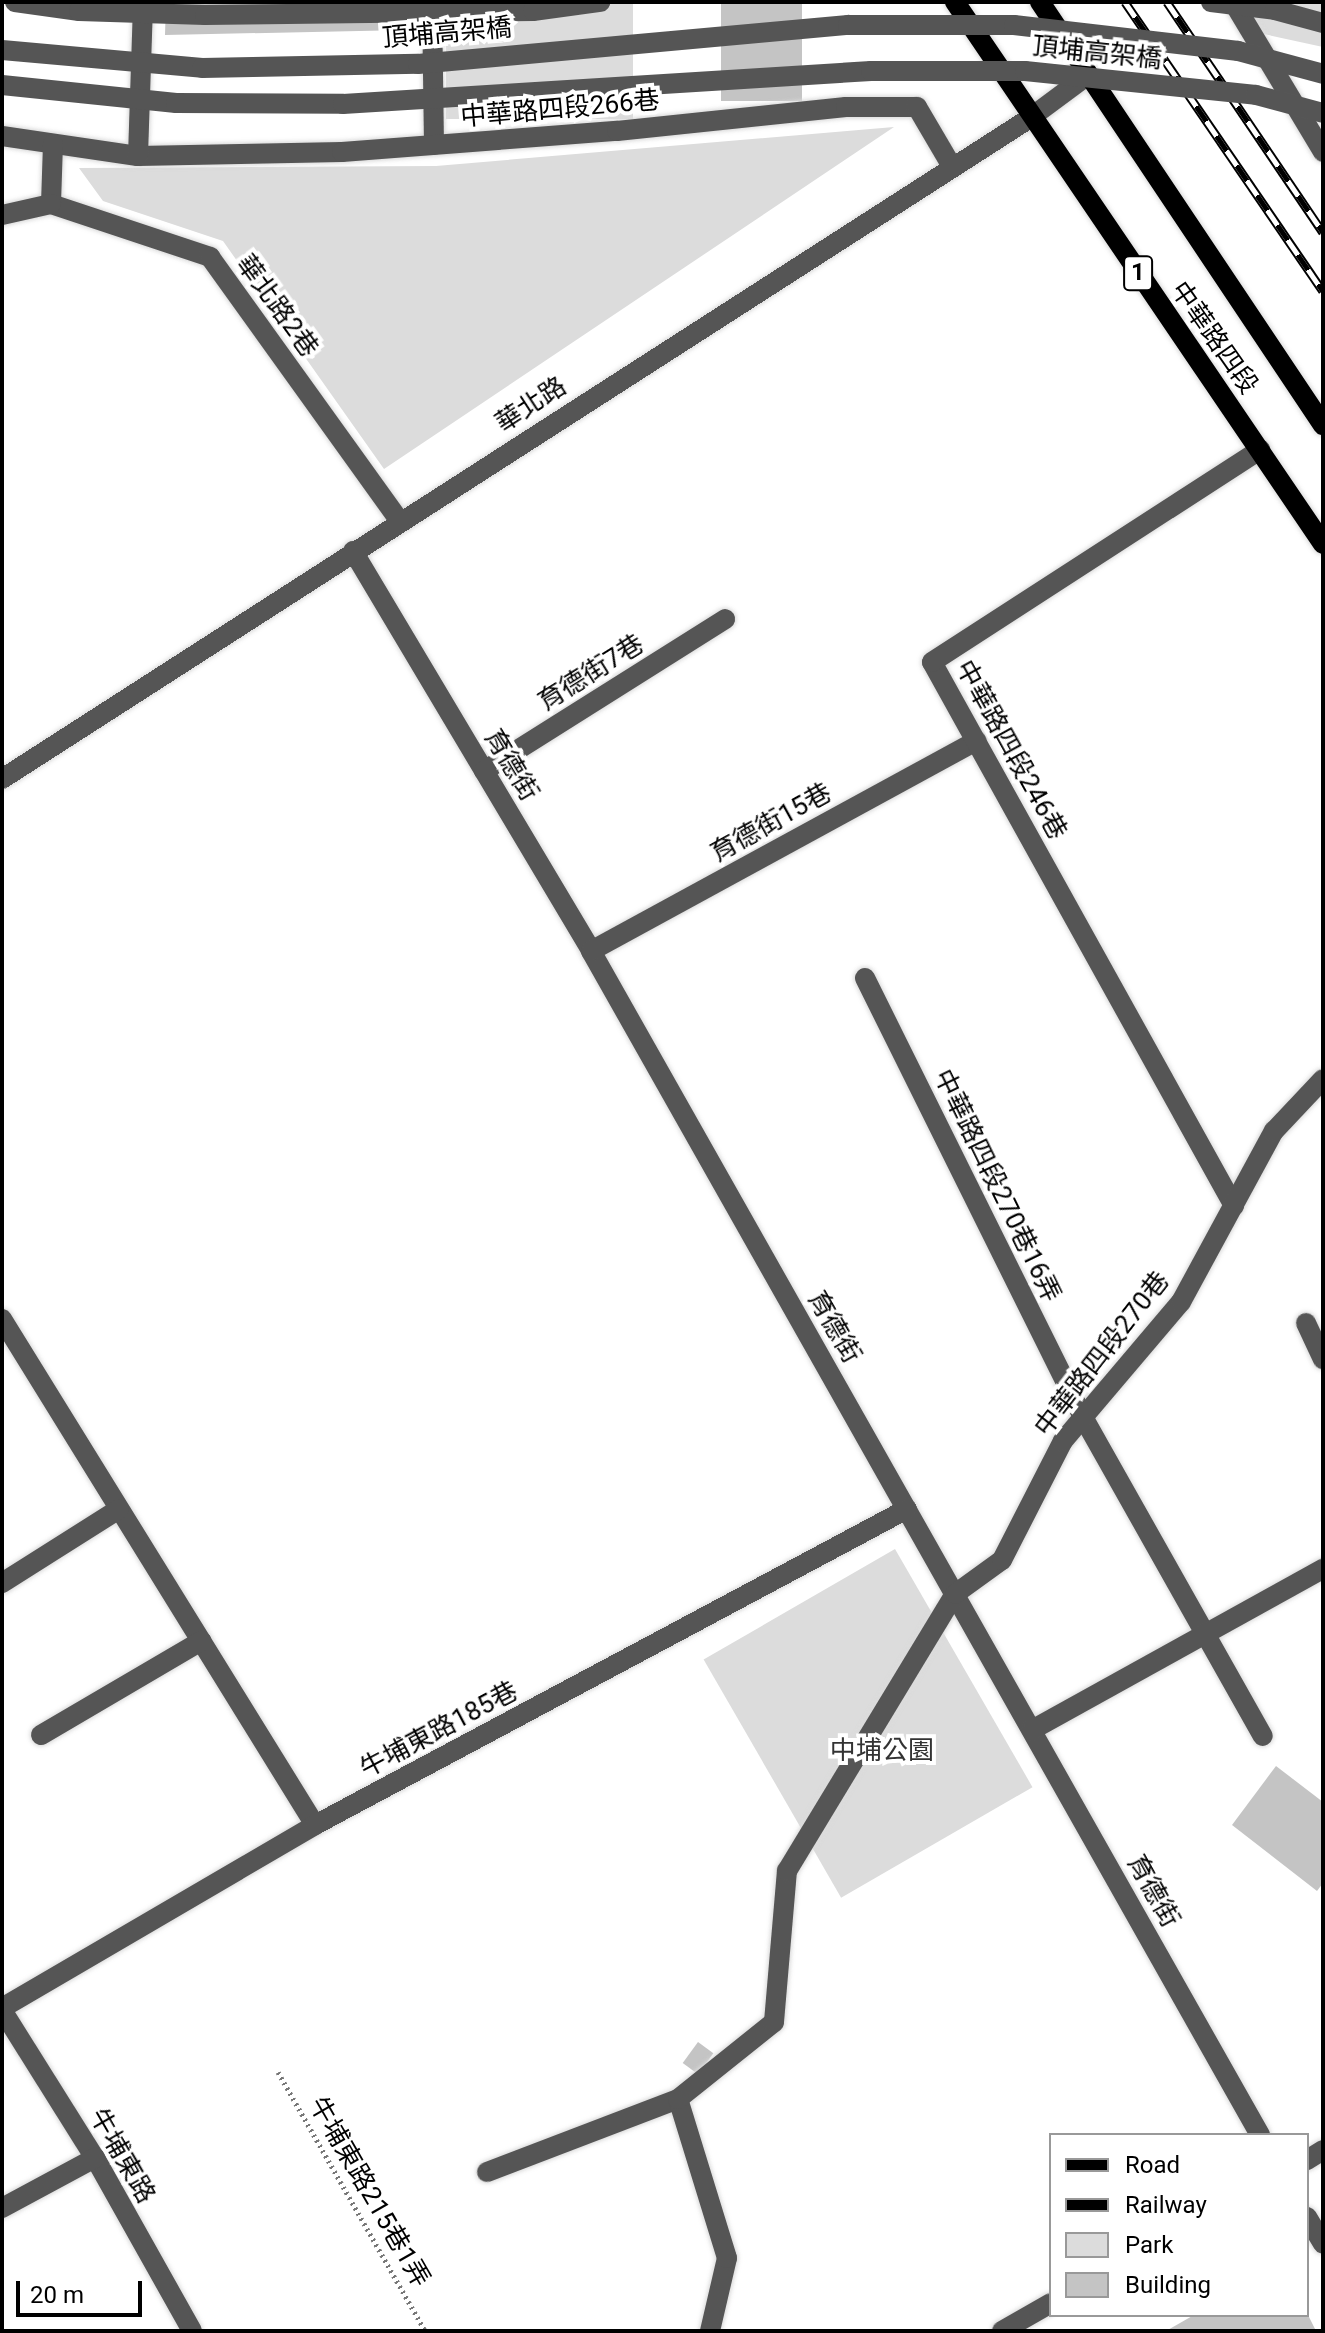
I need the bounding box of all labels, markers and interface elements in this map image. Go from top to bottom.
street label: 頂埔高架橋 [381,12,513,54]
street label: 頂埔高架橋 [1031,31,1163,75]
street label: 中華路四段266巷 [459,85,661,133]
street label: 華北路2巷 [230,249,324,363]
road number: 1 [1122,253,1154,293]
street label: 中華路四段 [1164,276,1264,400]
street label: 華北路 [490,371,572,439]
street label: 育德街7巷 [532,628,650,718]
street label: 中華路四段246巷 [949,655,1073,845]
street label: 育德街 [478,724,544,806]
street label: 育德街15巷 [705,777,837,869]
street label: 中華路四段270巷16弄 [927,1065,1067,1307]
street label: 中華路四段270巷 [1028,1266,1176,1442]
street label: 育德街 [801,1285,867,1369]
street label: 牛埔東路185巷 [355,1675,523,1785]
park label: 中埔公園 [830,1735,934,1767]
street label: 育德街 [1120,1849,1186,1933]
street label: 牛埔東路215巷1弄 [302,2091,436,2293]
street label: 牛埔東路 [82,2103,162,2209]
legend [1049,2133,1309,2317]
text: Road [1125,2151,1180,2179]
text: Railway [1125,2191,1207,2219]
text: Park [1125,2231,1173,2259]
scale bar [20,2265,146,2315]
text: Building [1125,2271,1211,2299]
text: 20 m [30,2281,84,2309]

